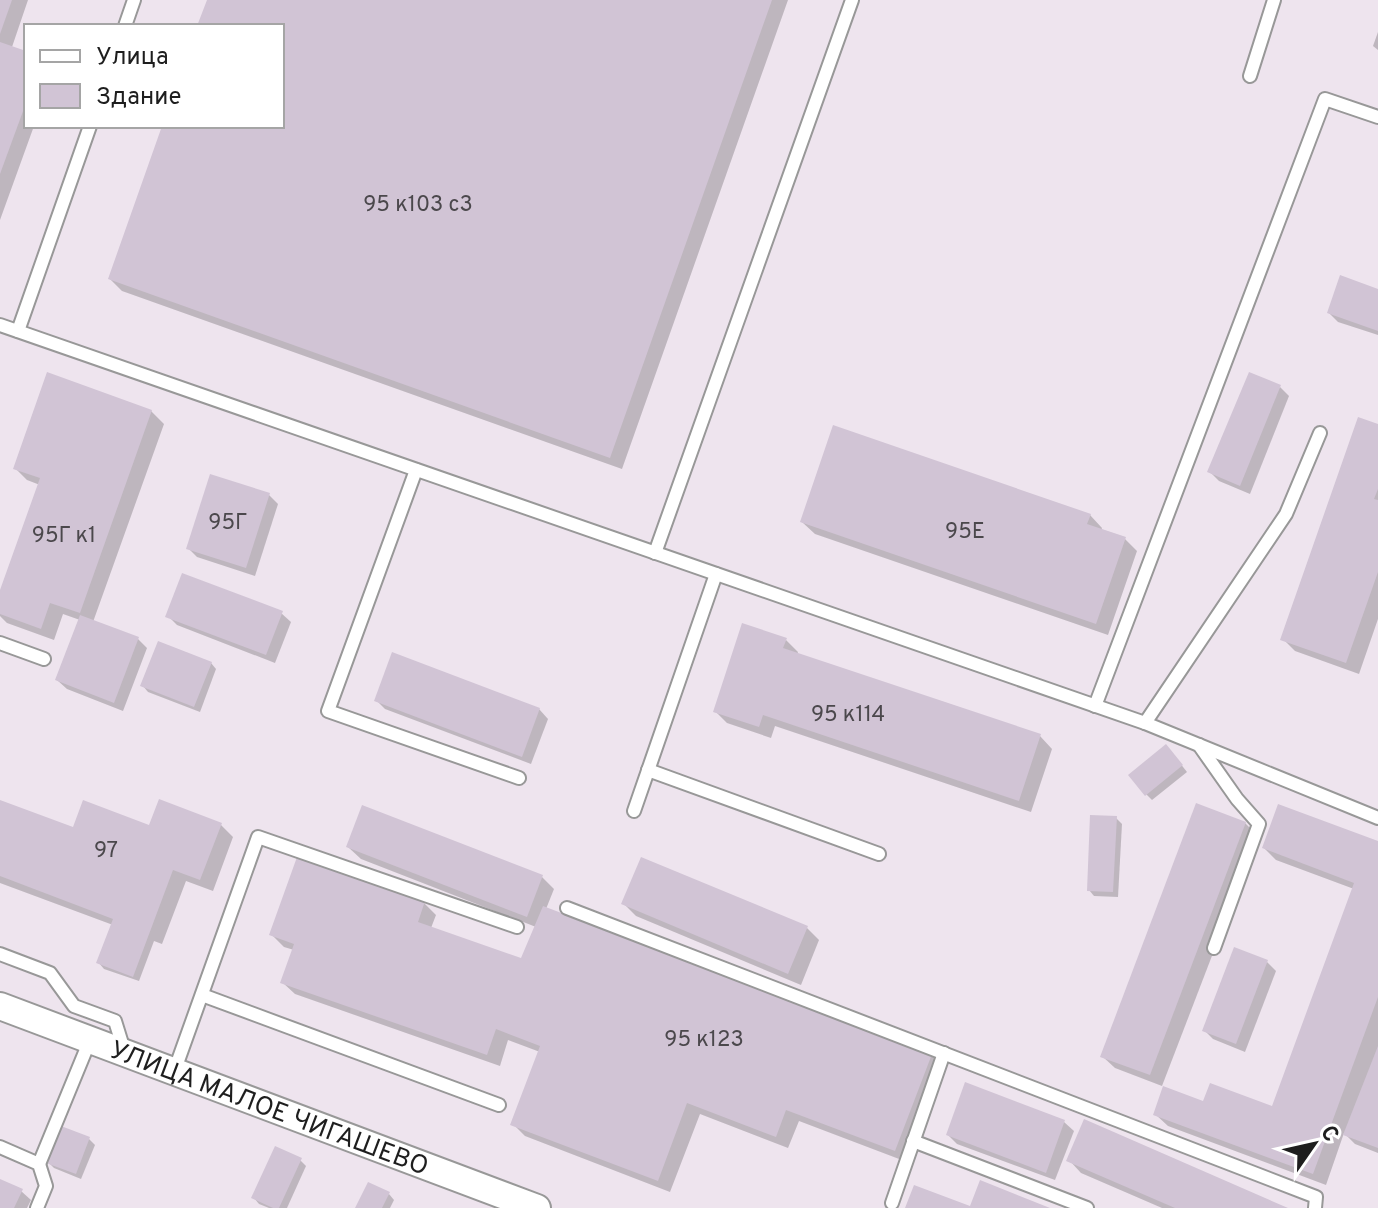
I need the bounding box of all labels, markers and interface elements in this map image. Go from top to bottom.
legend [24,24,284,128]
text: Улица [96,43,169,73]
text: Здание [96,83,182,113]
house number: 95 к103 с3 [363,192,473,219]
house number: 95Г [208,510,248,537]
house number: 95Е [945,519,985,546]
house number: 95Г к1 [32,523,96,550]
house number: 95 к114 [811,702,885,729]
house number: 97 [94,838,118,865]
house number: 95 к123 [664,1027,744,1054]
street label: УЛИЦА МАЛОЕ ЧИГАШЕВО [105,1035,433,1185]
north arrow [1274,1104,1354,1184]
text: С [1313,1121,1344,1148]

